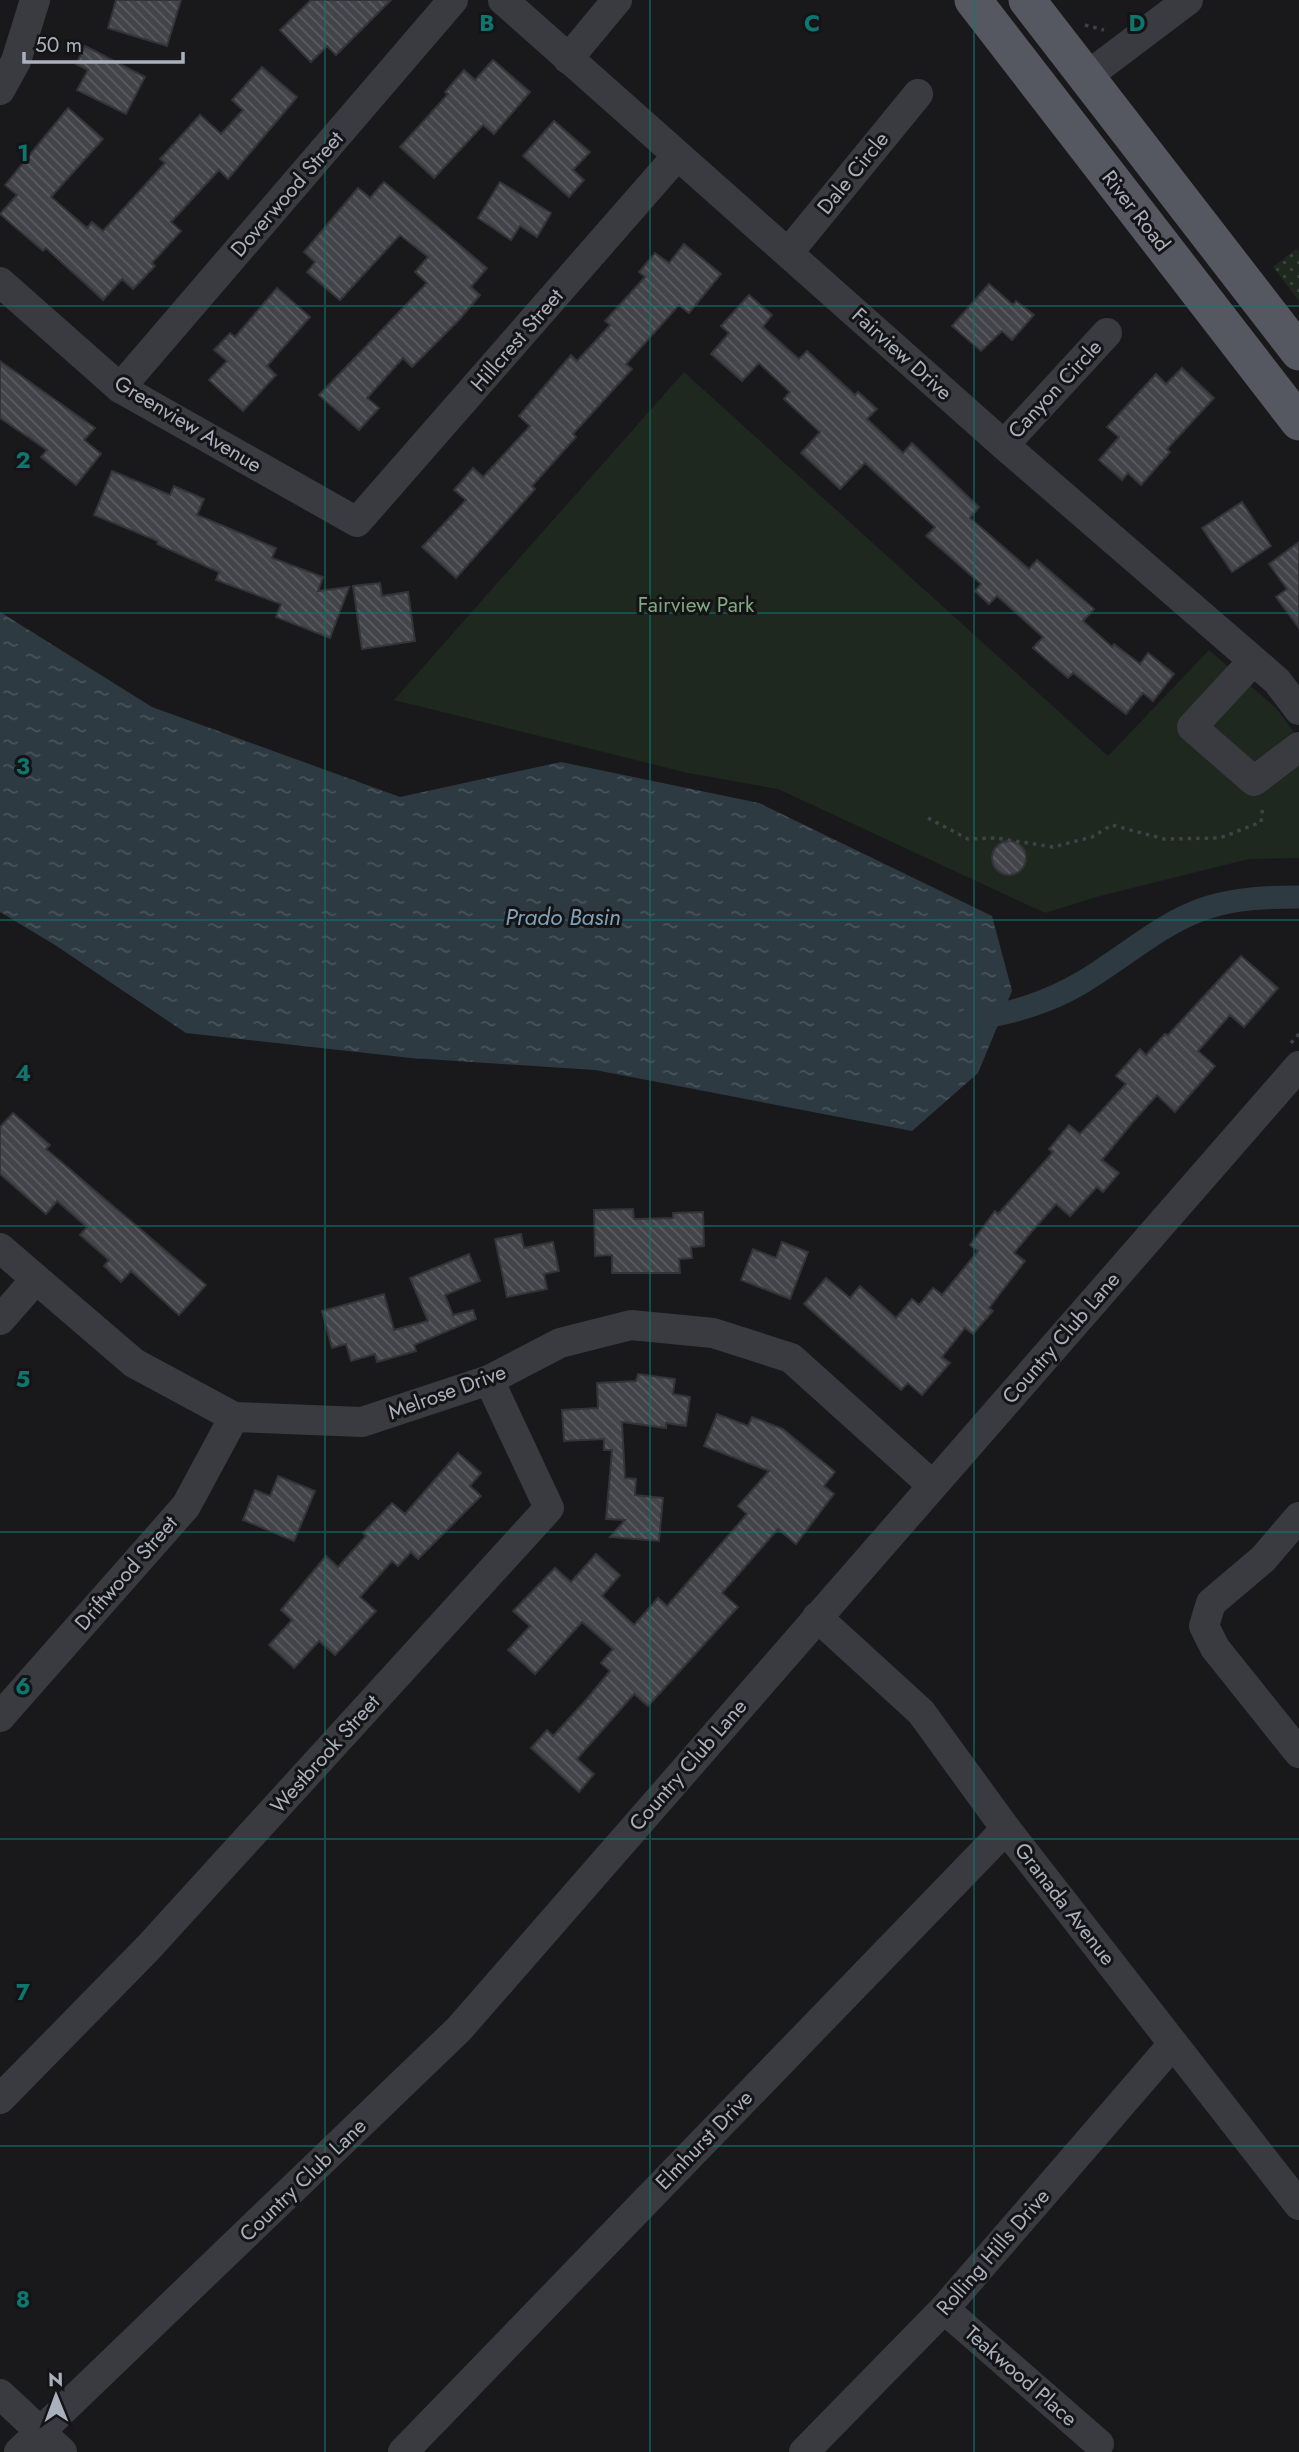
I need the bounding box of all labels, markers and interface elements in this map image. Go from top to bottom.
text: B [479,6,495,40]
text: C [804,6,820,40]
text: D [1129,6,1146,40]
scale bar [24,21,184,65]
text: 50 m [35,30,82,60]
street label: Doverwood Street [224,124,350,264]
street label: Dale Circle [810,125,896,221]
text: 1 [17,136,29,170]
street label: River Road [1095,164,1177,258]
street label: Hillcrest Street [464,282,570,398]
street label: Fairview Drive [845,301,959,407]
street label: Canyon Circle [1001,333,1109,445]
street label: Greenview Avenue [109,368,267,480]
text: 2 [15,443,31,477]
park label: Fairview Park [638,590,755,620]
text: 3 [16,749,30,783]
water label: Prado Basin [505,900,621,934]
text: 4 [15,1056,31,1090]
street label: Country Club Lane [995,1265,1127,1411]
street label: Melrose Drive [384,1357,510,1427]
text: 5 [16,1362,30,1396]
street label: Driftwood Street [68,1509,184,1637]
text: 6 [15,1669,31,1703]
street label: Westbrook Street [263,1688,387,1820]
street label: Country Club Lane [622,1692,754,1838]
street label: Granada Avenue [1007,1836,1123,1972]
text: 7 [16,1975,30,2009]
street label: Elmhurst Drive [649,2083,760,2197]
street label: Country Club Lane [233,2111,373,2249]
street label: Rolling Hills Drive [929,2182,1057,2322]
text: 8 [16,2282,30,2316]
street label: Teakwood Place [958,2319,1084,2434]
north arrow [21,2361,91,2431]
text: N [48,2366,63,2393]

